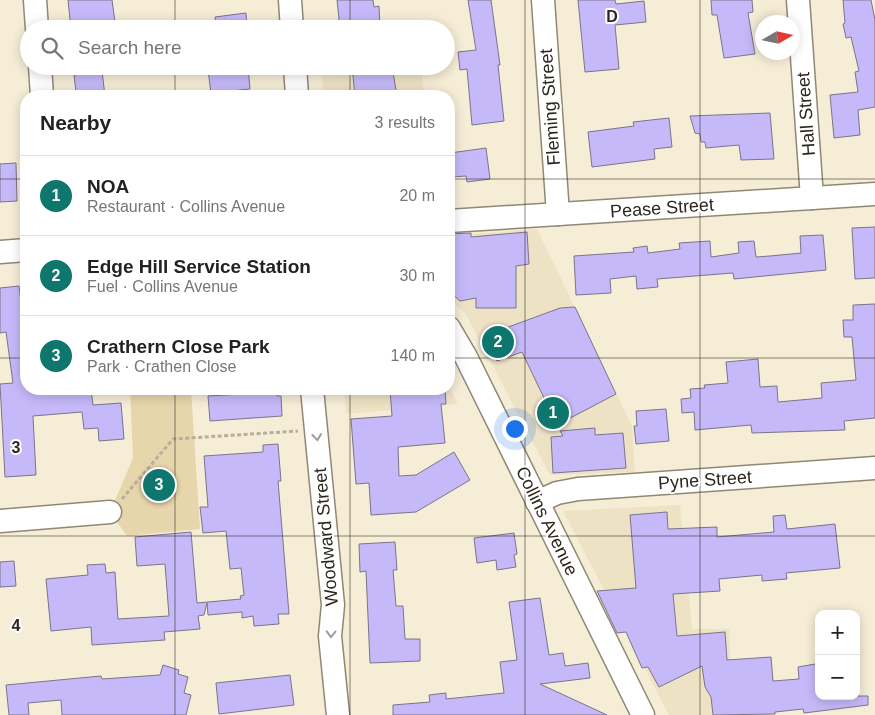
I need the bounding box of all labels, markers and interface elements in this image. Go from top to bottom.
text: D [606,8,618,25]
north arrow [755,15,800,60]
search box [20,20,455,75]
icon: search [38,34,66,62]
text: Search here [78,37,182,58]
street label: Fleming Street [536,48,564,166]
street label: Hall Street [793,71,819,157]
text: Nearby [40,111,111,134]
text: 3 results [375,114,435,131]
text: NOA [87,176,129,197]
text: 1 [52,187,60,204]
text: 20 m [399,187,435,204]
street label: Pease Street [609,194,715,222]
text: Restaurant · Collins Avenue [87,198,285,215]
text: Edge Hill Service Station [87,256,311,277]
text: 2 [52,267,60,284]
text: 30 m [399,267,435,284]
text: Fuel · Collins Avenue [87,278,238,295]
pin: 2 [482,323,514,361]
text: Crathern Close Park [87,336,270,357]
text: 3 [52,347,60,364]
text: 140 m [391,347,435,364]
text: Park · Crathen Close [87,358,236,375]
pin: 1 [537,394,569,432]
your location [502,416,528,442]
one-way arrow [311,434,322,442]
text: 3 [12,439,21,456]
street label: Collins Avenue [512,463,582,579]
pin: 3 [143,466,175,504]
street label: Woodward Street [310,467,342,607]
street label: Pyne Street [657,467,753,493]
map controls [815,610,860,700]
button: + [815,610,860,655]
text: 4 [12,617,21,634]
one-way arrow [325,630,336,638]
button: − [815,655,860,700]

